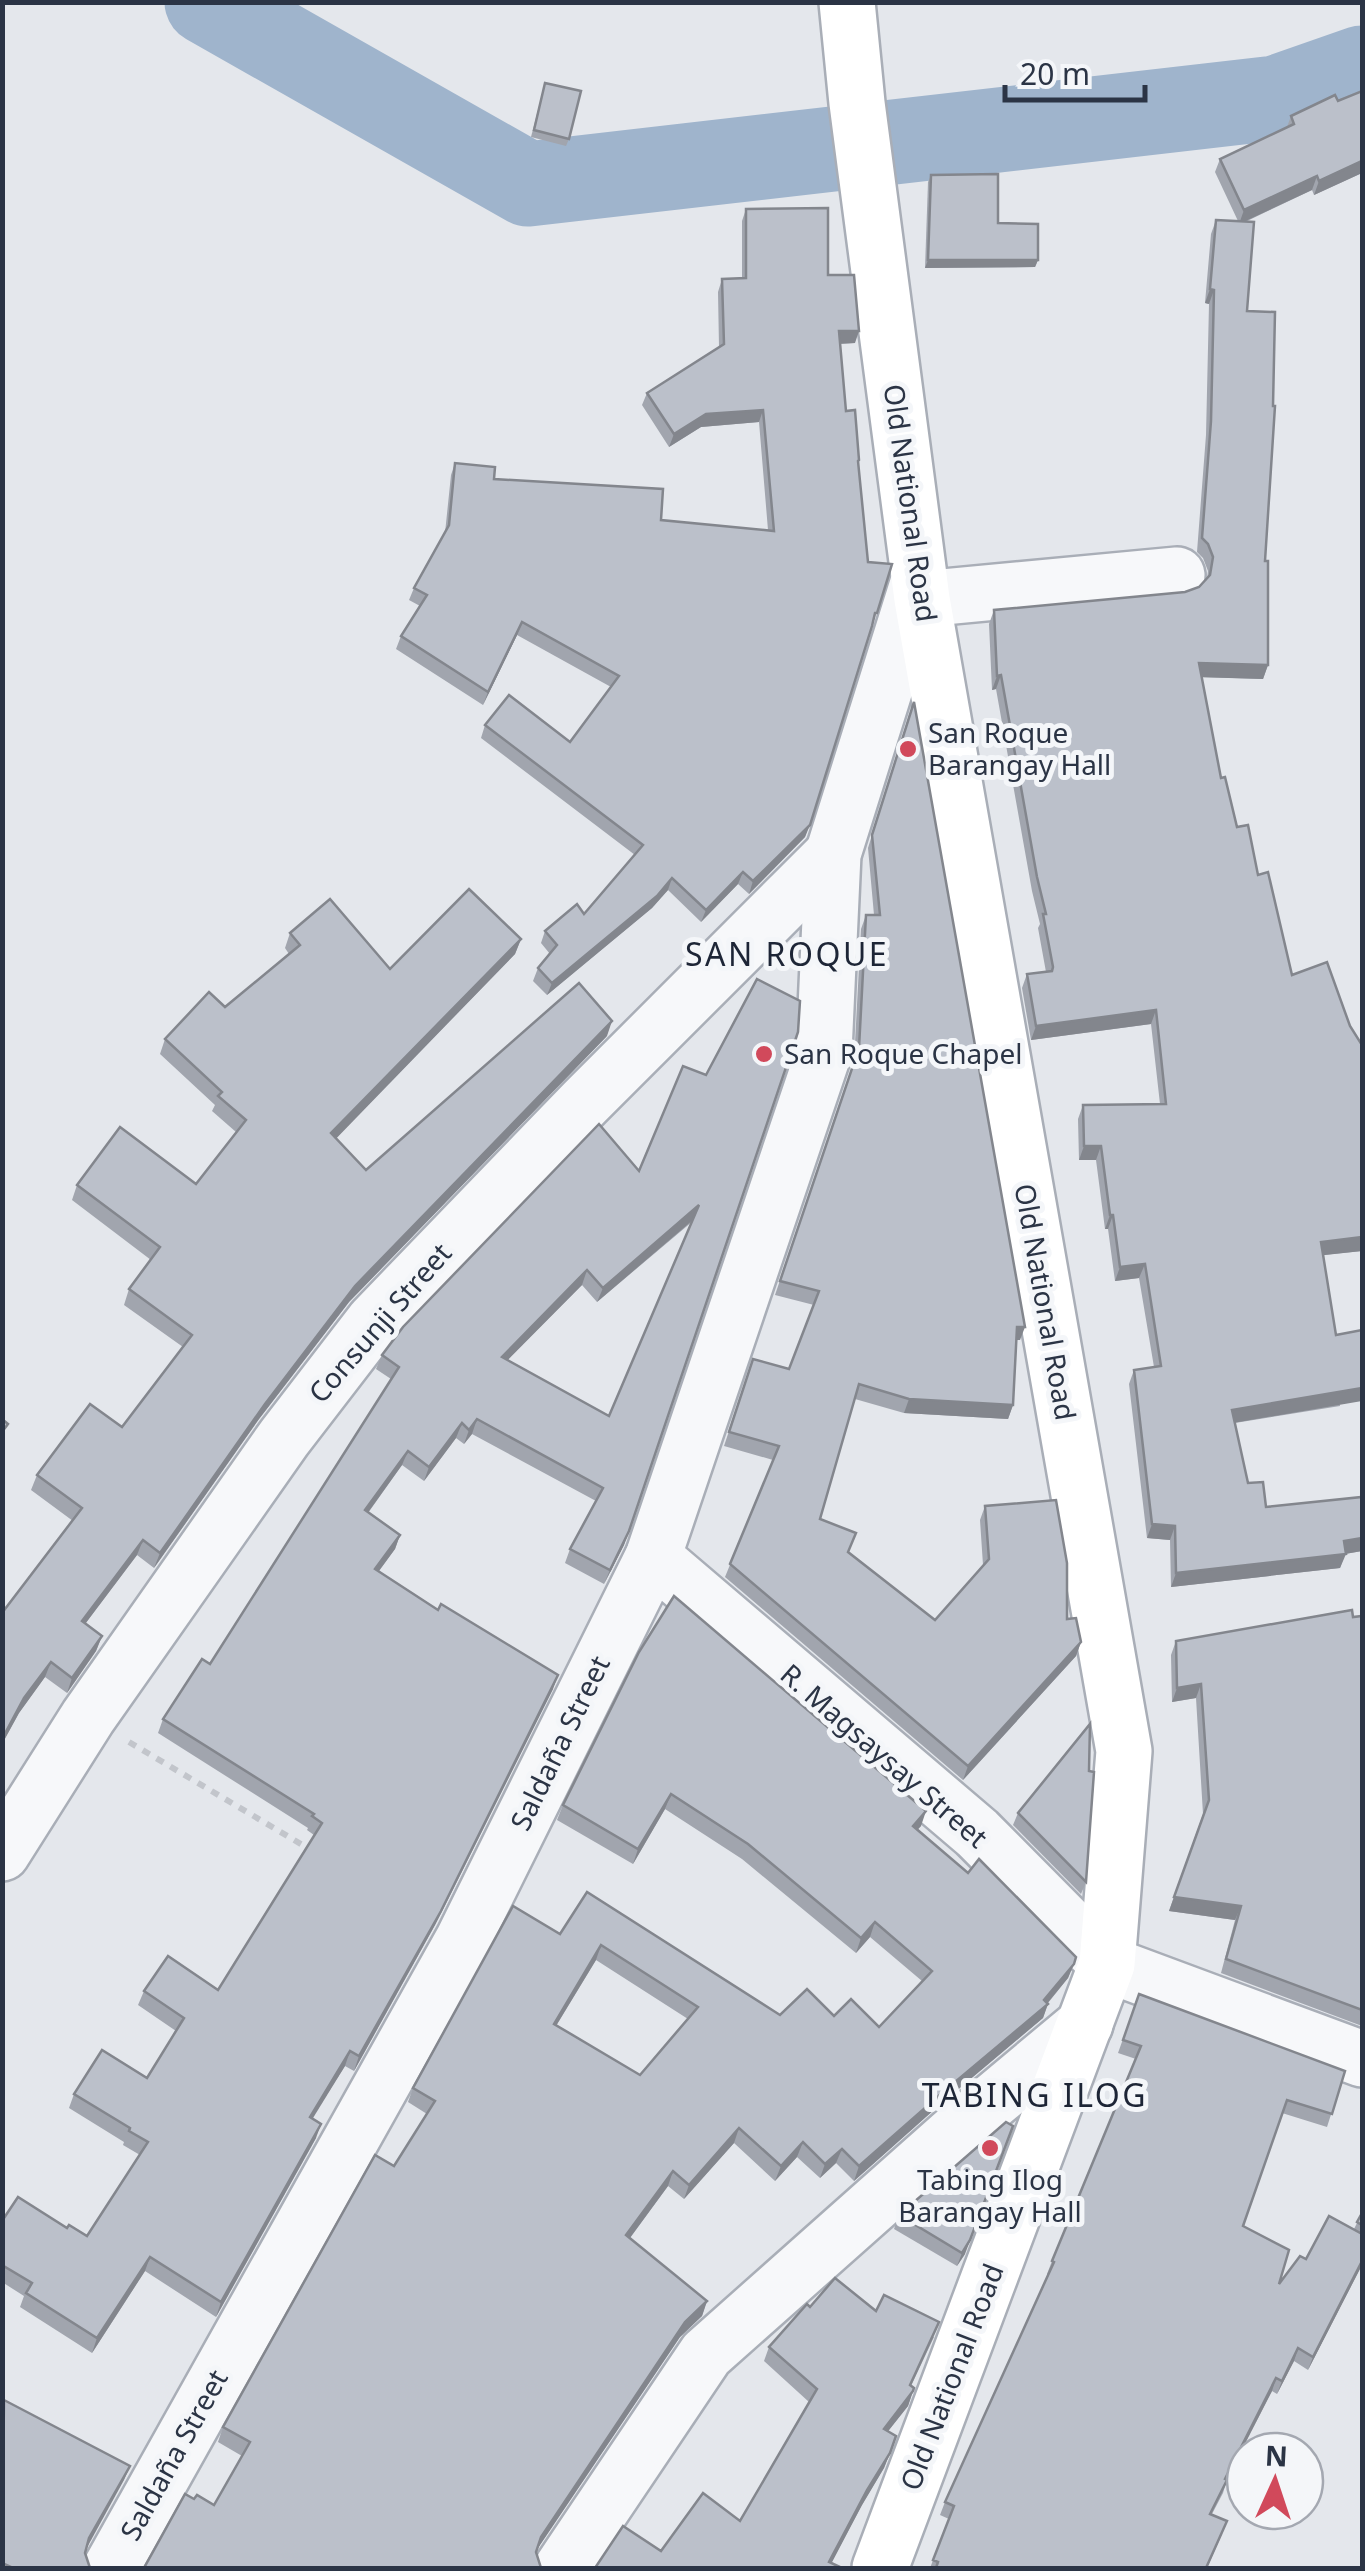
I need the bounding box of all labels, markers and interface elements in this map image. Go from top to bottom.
scale bar [1005,40,1145,102]
text: 20 m [1020,53,1090,94]
street label: Old National Road [875,382,946,624]
place label: San Roque Barangay Hall [928,713,1111,783]
marker: San Roque Barangay Hall [897,738,919,760]
district label: SAN ROQUE [685,932,889,975]
place label: San Roque Chapel [784,1034,1023,1072]
marker: San Roque Chapel [753,1043,775,1065]
street label: Old National Road [1006,1181,1086,1423]
street label: Consunji Street [299,1234,459,1410]
street label: Saldaña Street [500,1649,618,1836]
street label: R. Magsaysay Street [773,1655,996,1856]
district label: TABING ILOG [922,2073,1148,2116]
marker: Tabing Ilog Barangay Hall [979,2137,1001,2159]
place label: Tabing Ilog Barangay Hall [898,2160,1082,2230]
street label: Old National Road [890,2258,1012,2495]
street label: Saldaña Street [111,2362,236,2547]
north arrow [1225,2431,1325,2531]
text: N [1264,2435,1289,2475]

